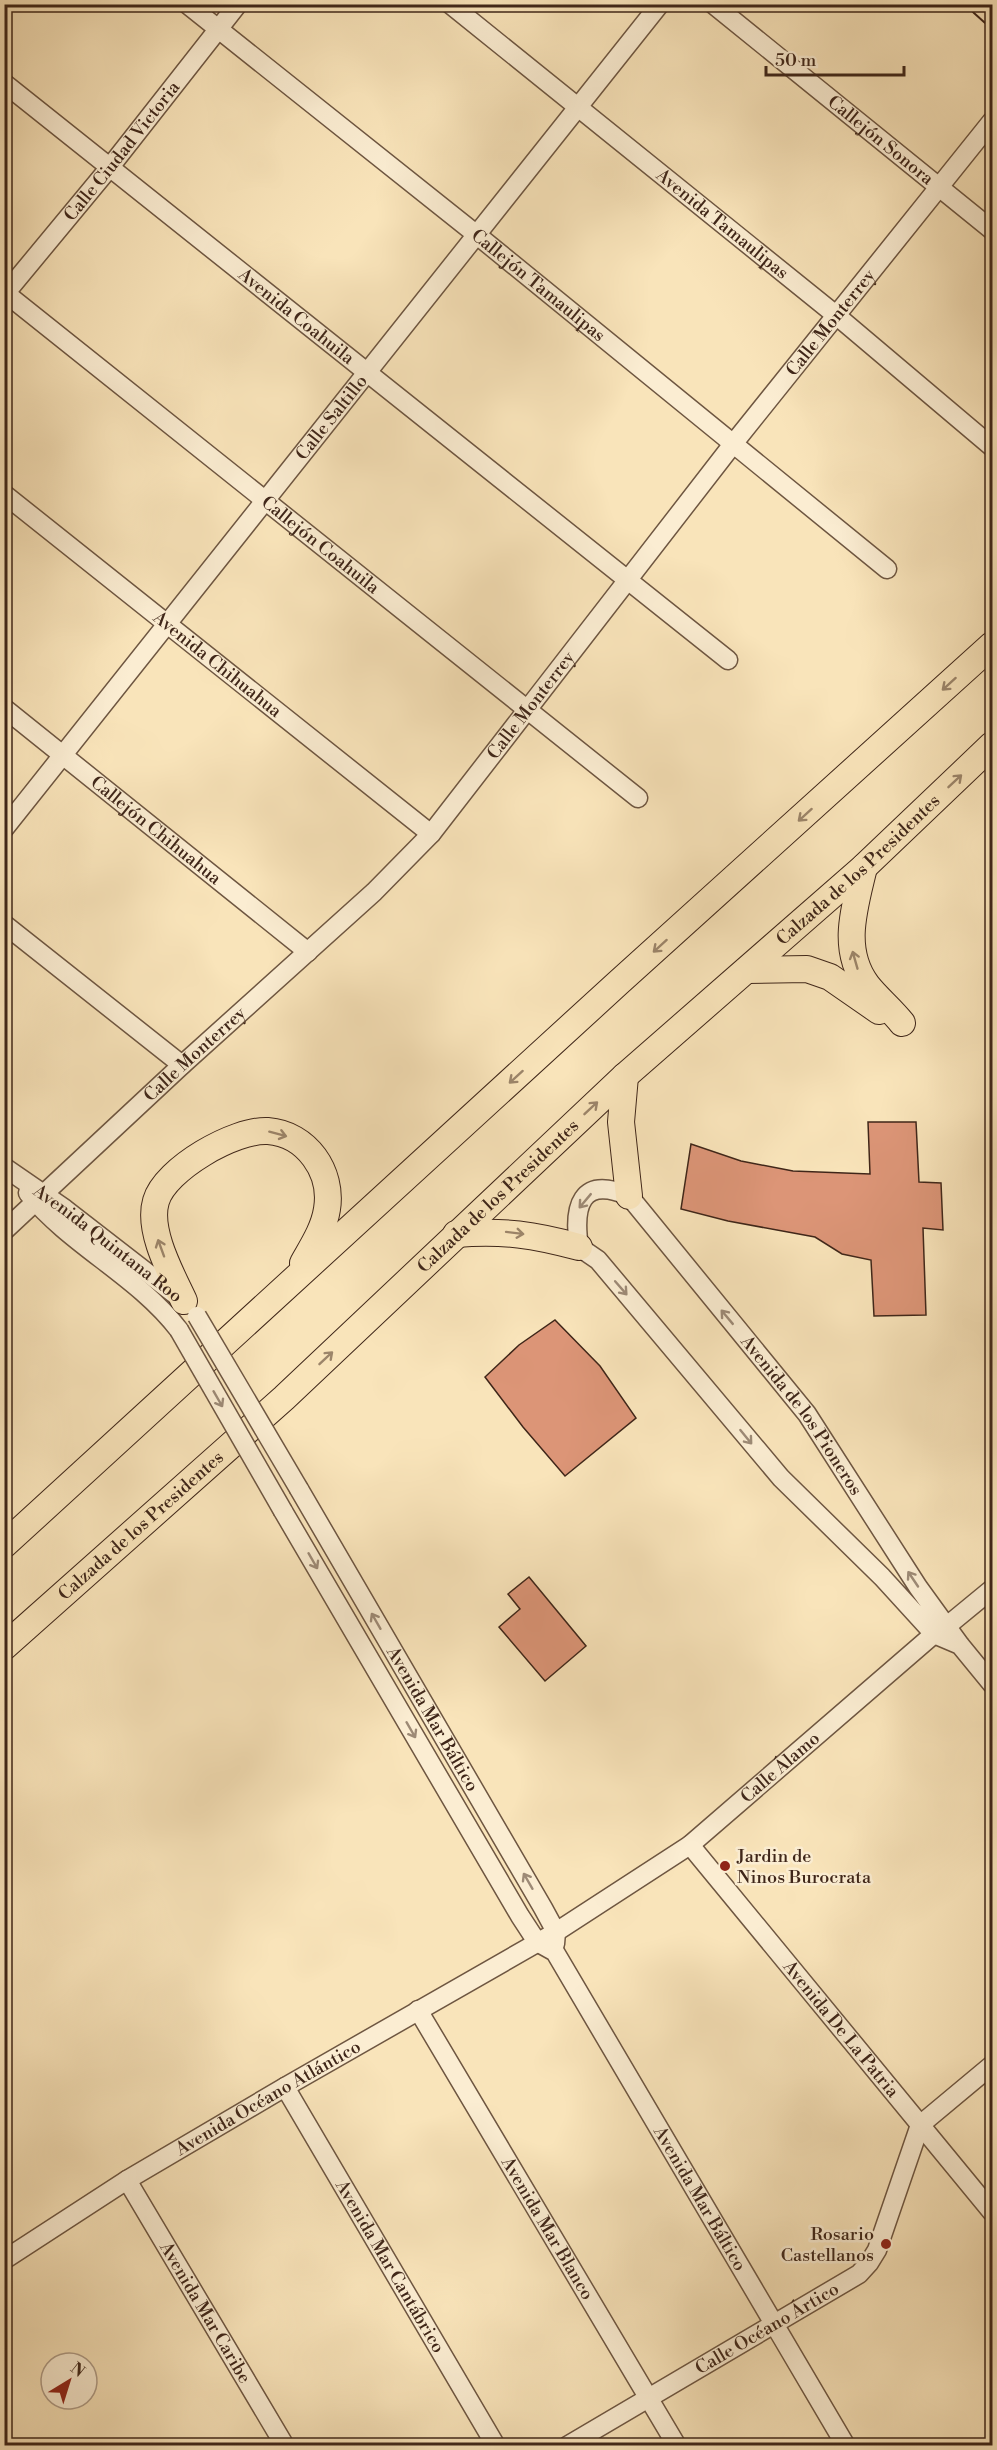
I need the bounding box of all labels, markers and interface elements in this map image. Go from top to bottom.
scale bar [766,39,904,77]
text: 50 m [775,49,817,72]
street label: Calle Ciudad Victoria [59,75,185,226]
street label: Callejón Sonora [823,90,939,190]
street label: Avenida Tamaulipas [651,163,793,284]
street label: Callejón Tamaulipas [467,224,610,347]
street label: Avenida Coahuila [233,262,360,370]
street label: Calle Monterrey [781,264,880,381]
street label: Calle Saltillo [290,370,372,465]
street label: Callejón Coahuila [257,490,385,599]
street label: Avenida Chihuahua [148,605,287,723]
street label: Calle Monterrey [482,646,580,764]
one-way arrow [942,677,957,691]
street label: Callejón Chihuahua [86,771,227,890]
one-way arrow [947,774,962,788]
street label: Calzada de los Presidentes [771,789,945,950]
one-way arrow [797,808,812,822]
one-way arrow [653,939,668,953]
one-way arrow [849,951,860,970]
street label: Calle Monterrey [139,1001,251,1107]
one-way arrow [508,1070,523,1084]
one-way arrow [584,1100,599,1115]
street label: Calzada de los Presidentes [412,1114,584,1278]
one-way arrow [268,1128,287,1140]
street label: Avenida Quintana Roo [28,1179,187,1308]
one-way arrow [578,1192,592,1208]
one-way arrow [504,1228,524,1239]
one-way arrow [155,1239,166,1258]
one-way arrow [614,1280,628,1295]
one-way arrow [721,1309,734,1325]
street label: Avenida de los Pioneros [735,1330,868,1500]
one-way arrow [319,1351,334,1365]
one-way arrow [213,1390,225,1407]
one-way arrow [740,1429,753,1445]
street label: Calzada de los Presidentes [53,1446,228,1605]
one-way arrow [307,1552,319,1569]
one-way arrow [906,1570,919,1587]
one-way arrow [370,1613,382,1630]
street label: Avenida Mar Báltico [381,1641,484,1796]
one-way arrow [405,1721,417,1738]
street label: Calle Álamo [736,1727,824,1808]
place label: Jardin de Ninos Burocrata [736,1845,872,1889]
marker: Jardin de Ninos Burocrata [718,1859,732,1873]
one-way arrow [521,1873,533,1890]
street label: Avenida De La Patria [777,1955,905,2103]
street label: Avenida Océano Atlántico [170,2035,365,2161]
street label: Avenida Mar Báltico [648,2121,752,2275]
street label: Avenida Mar Blanco [496,2152,599,2304]
street label: Avenida Mar Cantábrico [330,2175,450,2357]
place label: Rosario Castellanos [781,2223,874,2267]
street label: Avenida Mar Caribe [154,2237,257,2387]
marker: Rosario Castellanos [879,2237,893,2251]
street label: Calle Océano Ártico [691,2277,843,2380]
north arrow [39,2351,99,2411]
text: N [66,2358,89,2382]

